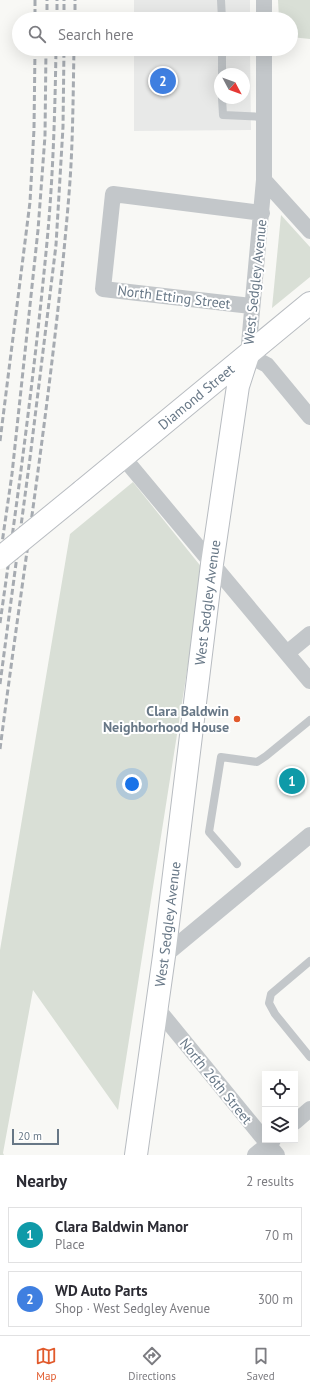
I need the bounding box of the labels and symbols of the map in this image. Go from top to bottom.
pin: 2 [150,66,176,96]
north arrow [214,68,250,104]
street label: West Sedgley Avenue [239,218,271,346]
street label: North Etting Street [116,281,232,313]
street label: Diamond Street [154,360,238,434]
street label: West Sedgley Avenue [191,539,224,666]
place label: Clara Baldwin Neighborhood House [103,702,229,736]
marker: Clara Baldwin Neighborhood House [232,714,242,724]
pin: 1 [279,766,305,796]
your location [122,774,142,794]
street label: West Sedgley Avenue [151,860,184,988]
street label: North 26th Street [176,1034,256,1128]
scale bar [12,1127,59,1146]

